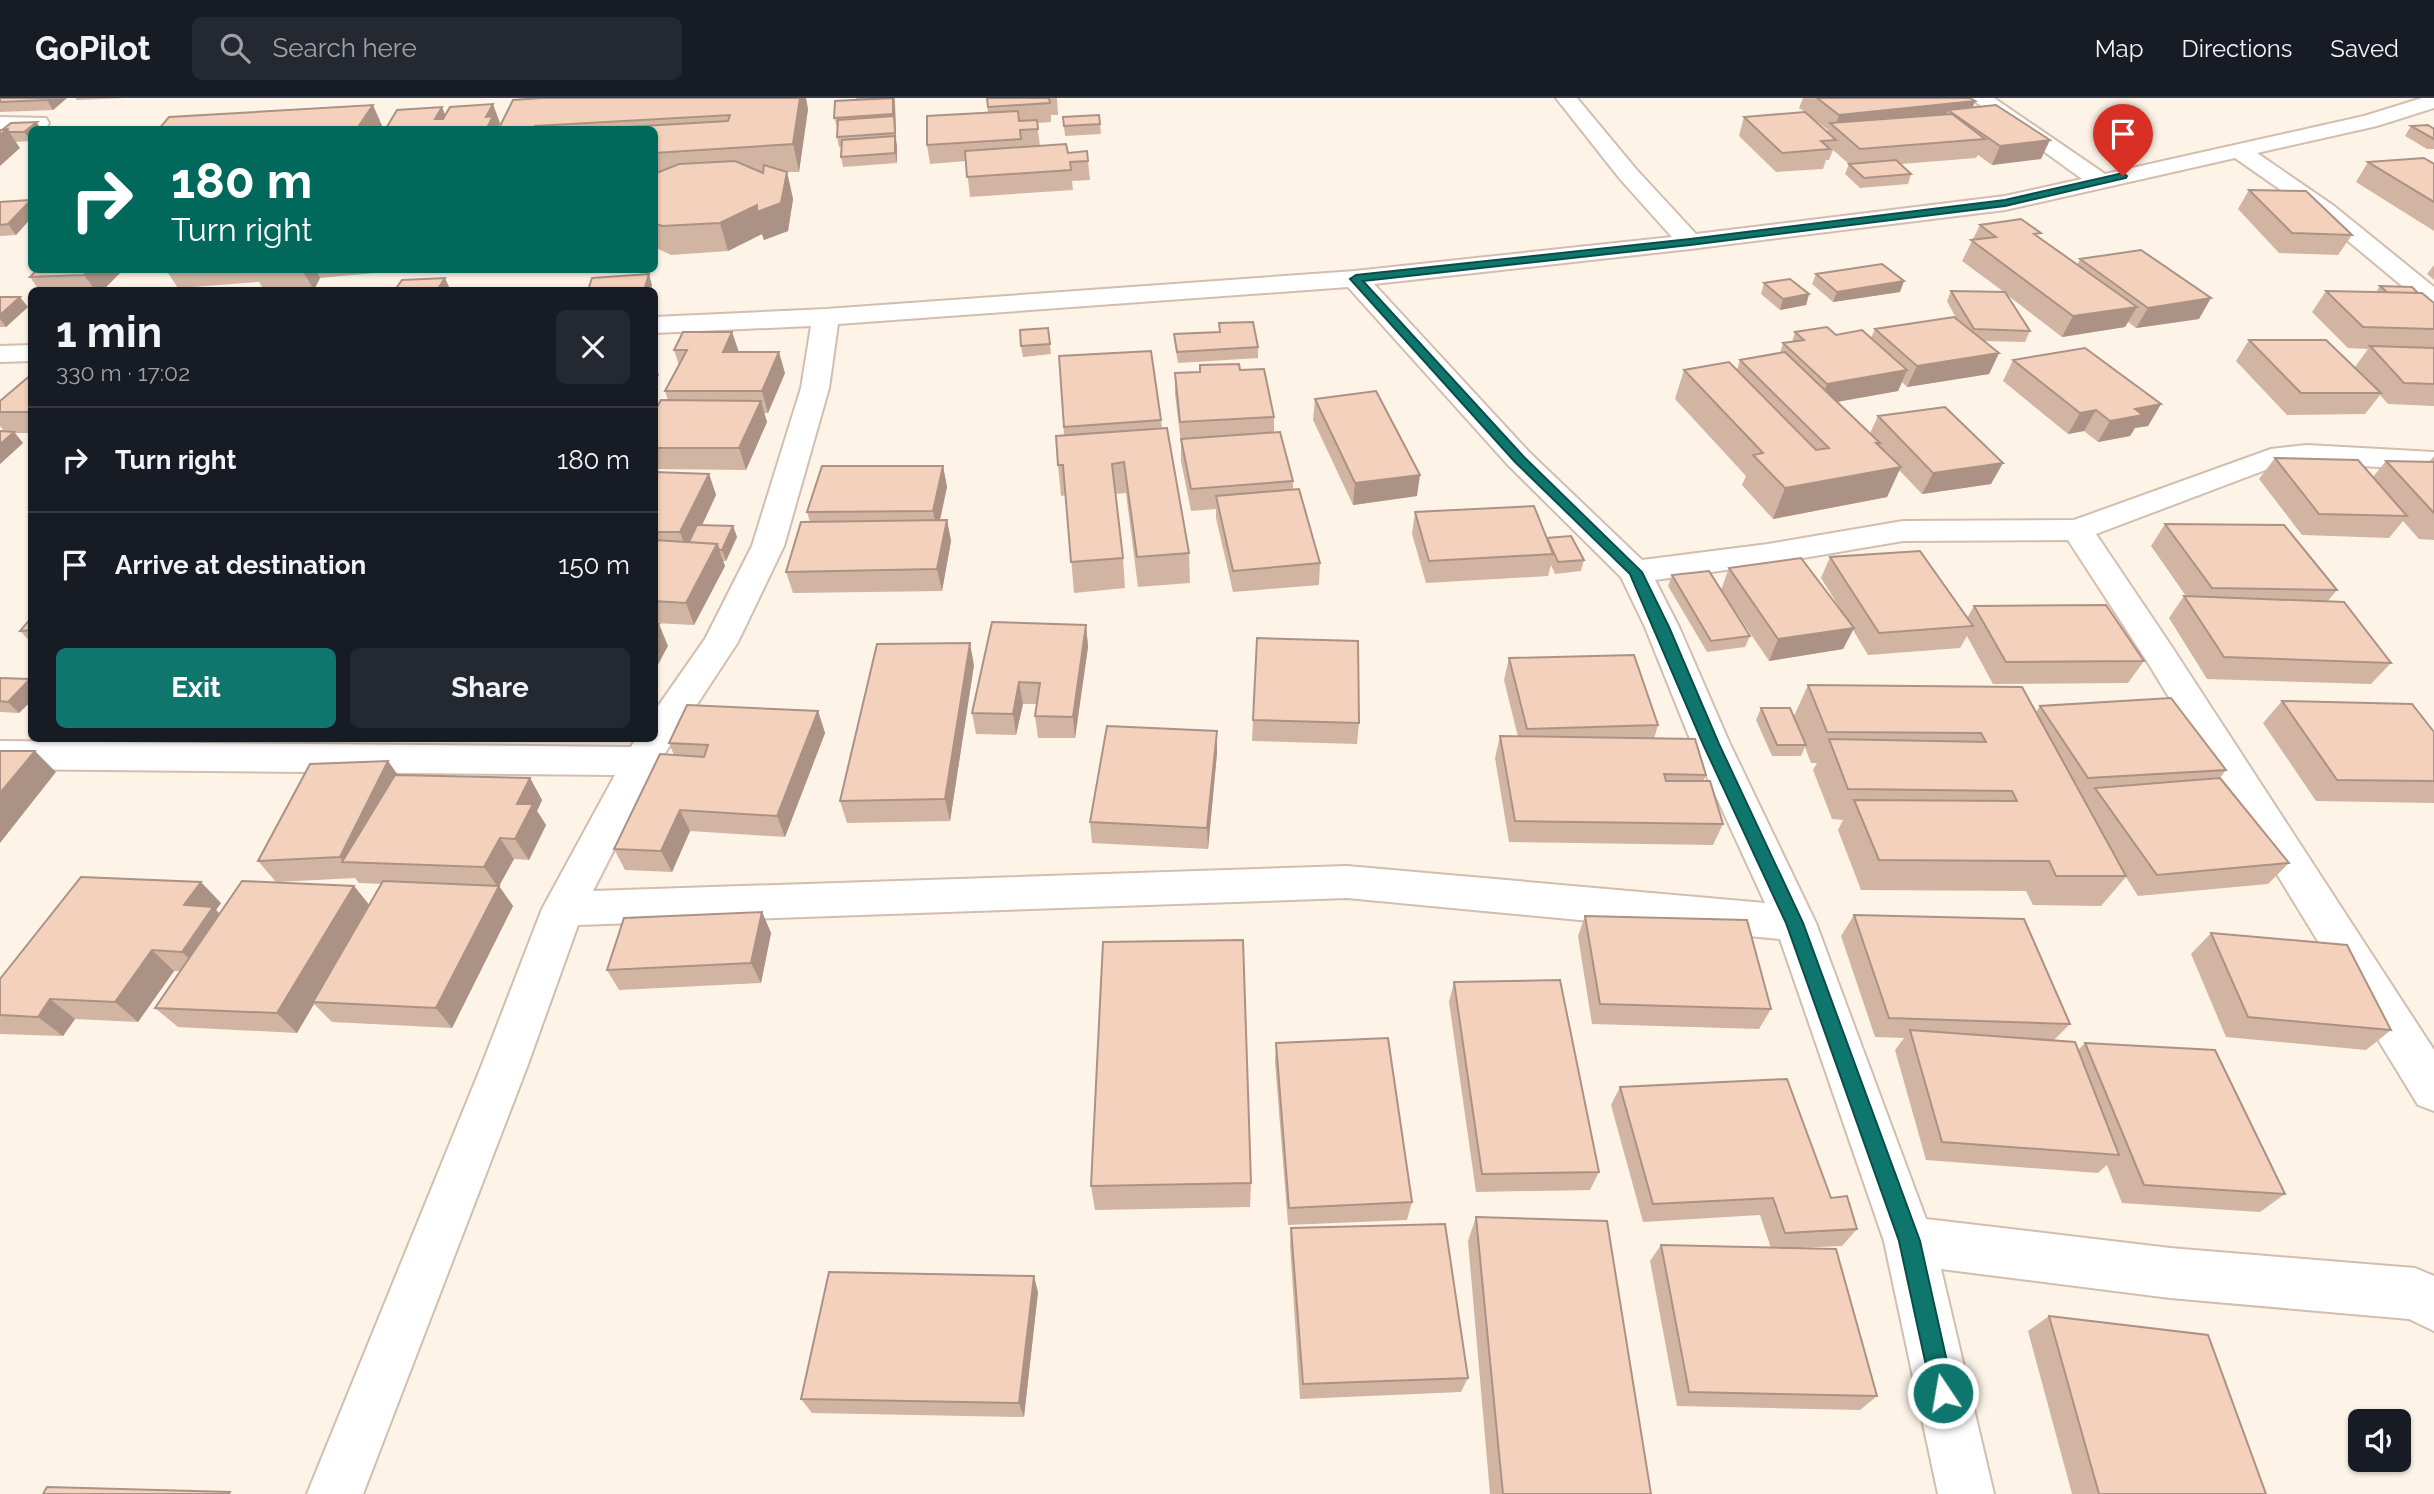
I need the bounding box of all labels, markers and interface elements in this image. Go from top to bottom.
search box [192,17,682,80]
text: GoPilot [35,29,150,68]
icon: search [216,29,254,67]
text: Search here [272,33,417,63]
text: Map [2095,34,2144,63]
text: Directions [2182,34,2292,63]
text: Saved [2330,34,2399,63]
pin [2093,104,2153,176]
icon: arrive [2104,115,2142,153]
text: 180 m [171,152,312,209]
icon: right [56,154,147,245]
text: Turn right [171,211,312,248]
text: 1 min [56,308,162,357]
button: close [556,310,630,384]
text: 330 m · 17:02 [56,359,190,386]
icon: right [56,441,94,479]
text: Turn right [115,445,236,475]
text: 180 m [557,445,630,475]
icon: arrive [56,546,94,584]
text: Arrive at destination [115,550,366,580]
text: 150 m [558,550,630,580]
button: Exit [56,648,336,728]
button: Share [350,648,630,728]
position arrow [1906,1356,1980,1430]
map controls [2348,1409,2411,1472]
button: sound [2348,1409,2411,1472]

